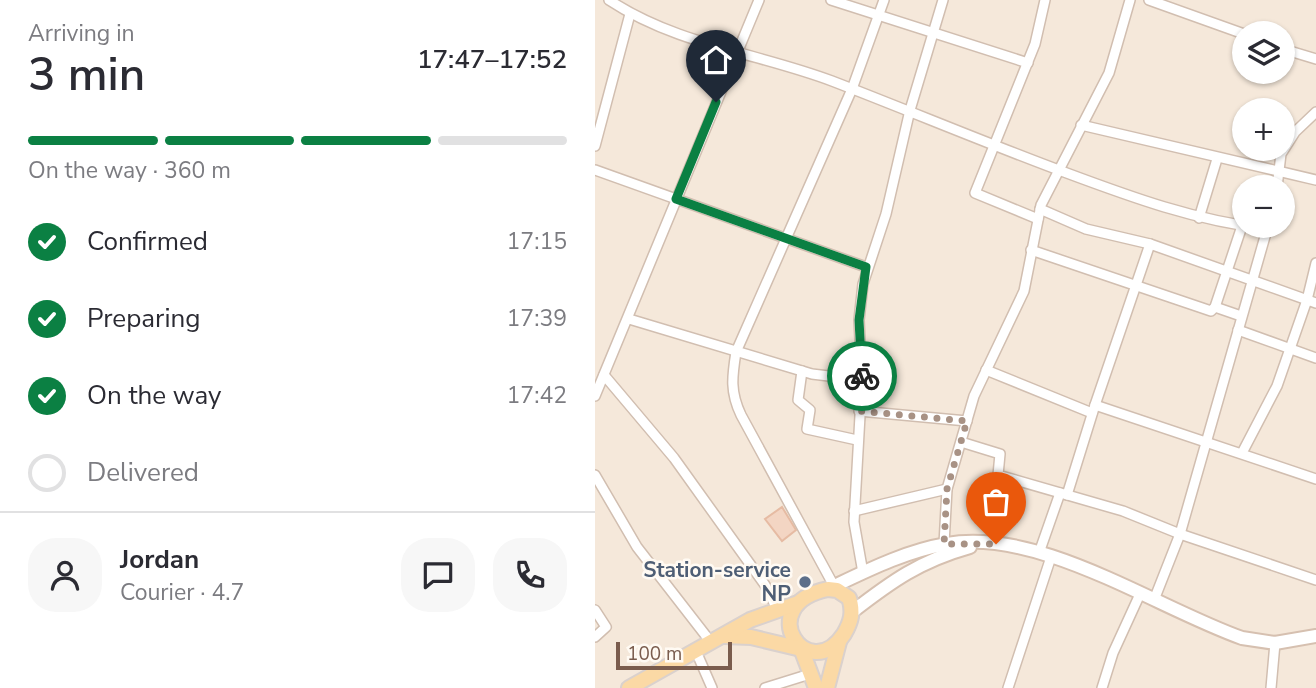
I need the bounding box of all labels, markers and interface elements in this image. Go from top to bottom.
text: Arriving in [28,18,135,49]
map controls [1232,21,1295,238]
button: layers [1232,21,1295,84]
pin [686,30,746,102]
icon: home [697,41,735,79]
text: 17:47–17:52 [417,42,567,77]
text: 3 min [28,43,145,106]
button: + [1232,98,1295,161]
text: On the way · 360 m [28,155,231,186]
button: − [1232,175,1295,238]
icon: check [28,223,66,261]
text: Confirmed [87,224,208,259]
text: 17:15 [507,226,567,257]
icon: check [28,300,66,338]
text: Preparing [87,301,200,336]
text: 17:39 [507,303,567,334]
courier [827,341,897,411]
icon: bike [843,357,881,395]
icon: check [28,377,66,415]
text: On the way [87,378,221,413]
text: 17:42 [507,380,567,411]
text: Delivered [87,455,199,490]
pin [966,472,1026,544]
icon: bag [977,483,1015,521]
button: person [28,538,102,612]
button: chat [401,538,475,612]
button: phone [493,538,567,612]
text: Jordan [120,542,199,577]
place label: Station-service NP [643,556,791,608]
marker: Station-service NP [797,574,813,590]
text: Courier · 4.7 [120,577,244,608]
scale bar [616,639,731,671]
text: 100 m [627,641,682,667]

